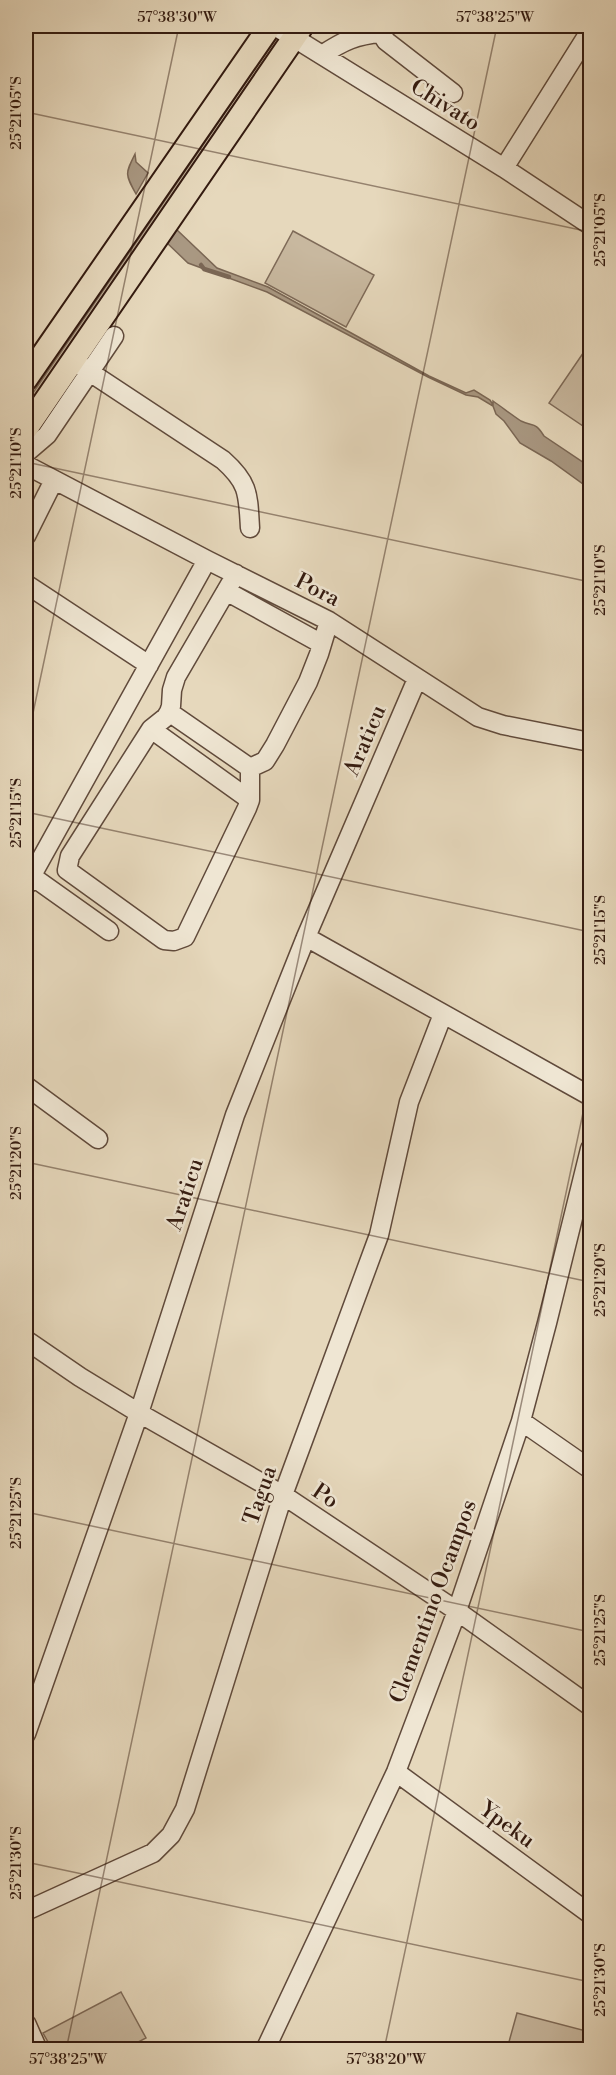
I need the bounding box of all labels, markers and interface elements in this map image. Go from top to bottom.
text: 57°38'30"W [137,8,217,27]
text: 57°38'25"W [456,8,534,27]
street label: Chivato [405,73,485,137]
text: 25°21'05"S [7,76,26,150]
text: 25°21'05"S [591,193,610,267]
text: 25°21'10"S [7,427,26,499]
text: 25°21'10"S [591,544,610,616]
street label: Pora [290,568,345,613]
street label: Araticu [338,701,393,781]
text: 25°21'15"S [7,778,26,848]
text: 25°21'15"S [591,895,610,965]
text: 25°21'20"S [7,1126,26,1200]
street label: Araticu [161,1155,210,1235]
text: 25°21'20"S [591,1243,610,1317]
street label: Tagua [238,1462,283,1528]
text: 25°21'25"S [7,1477,26,1549]
street label: Po [307,1478,343,1515]
street label: Clementino Ocampos [384,1496,483,1707]
text: 25°21'25"S [591,1594,610,1666]
street label: Ypeku [473,1796,540,1855]
text: 25°21'30"S [7,1826,26,1900]
text: 25°21'30"S [591,1943,610,2017]
text: 57°38'25"W [29,2050,107,2069]
text: 57°38'20"W [346,2050,426,2069]

